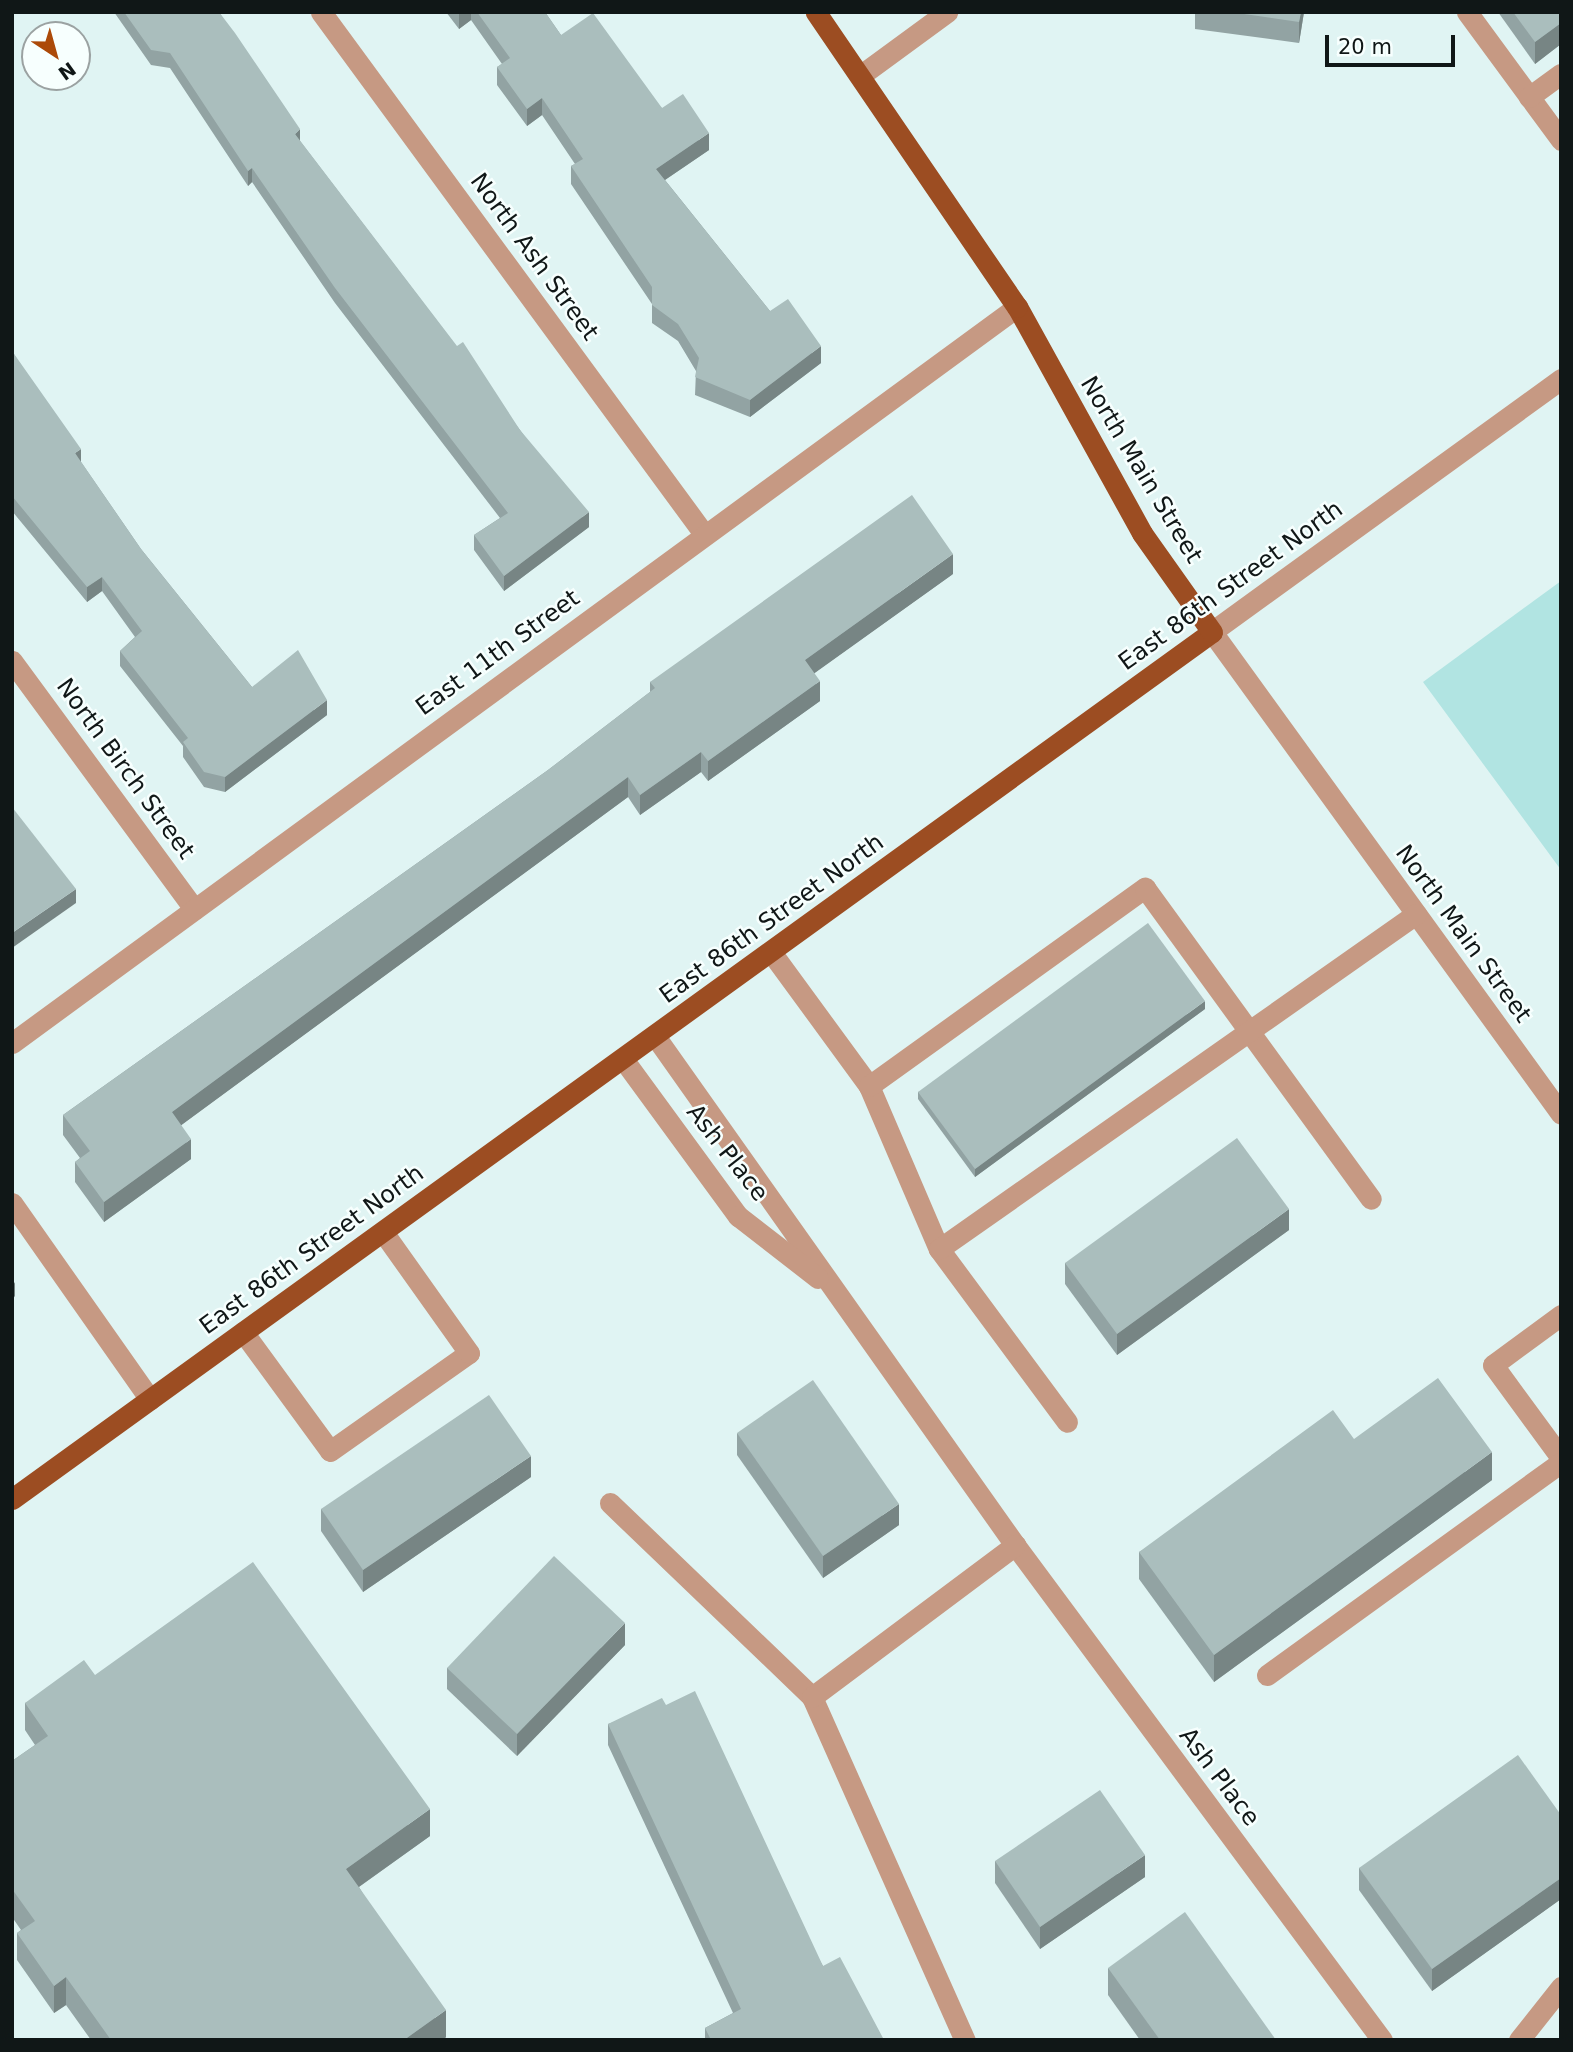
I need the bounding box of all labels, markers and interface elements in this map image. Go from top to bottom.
north arrow [21,21,91,91]
scale bar [1328,21,1458,65]
text: 20 m [1338,35,1392,59]
text: N [54,58,80,85]
street label: North Ash Street [464,168,604,346]
street label: North Main Street [1074,371,1208,569]
street label: East 86th Street North [1113,495,1349,677]
street label: East 11th Street [411,584,585,722]
street label: North Birch Street [50,673,200,865]
street label: East 86th Street North [654,828,890,1010]
street label: North Main Street [1389,840,1537,1028]
street label: Ash Place [680,1099,774,1207]
street label: East 86th Street North [194,1159,430,1341]
street label: Ash Place [1173,1722,1265,1832]

